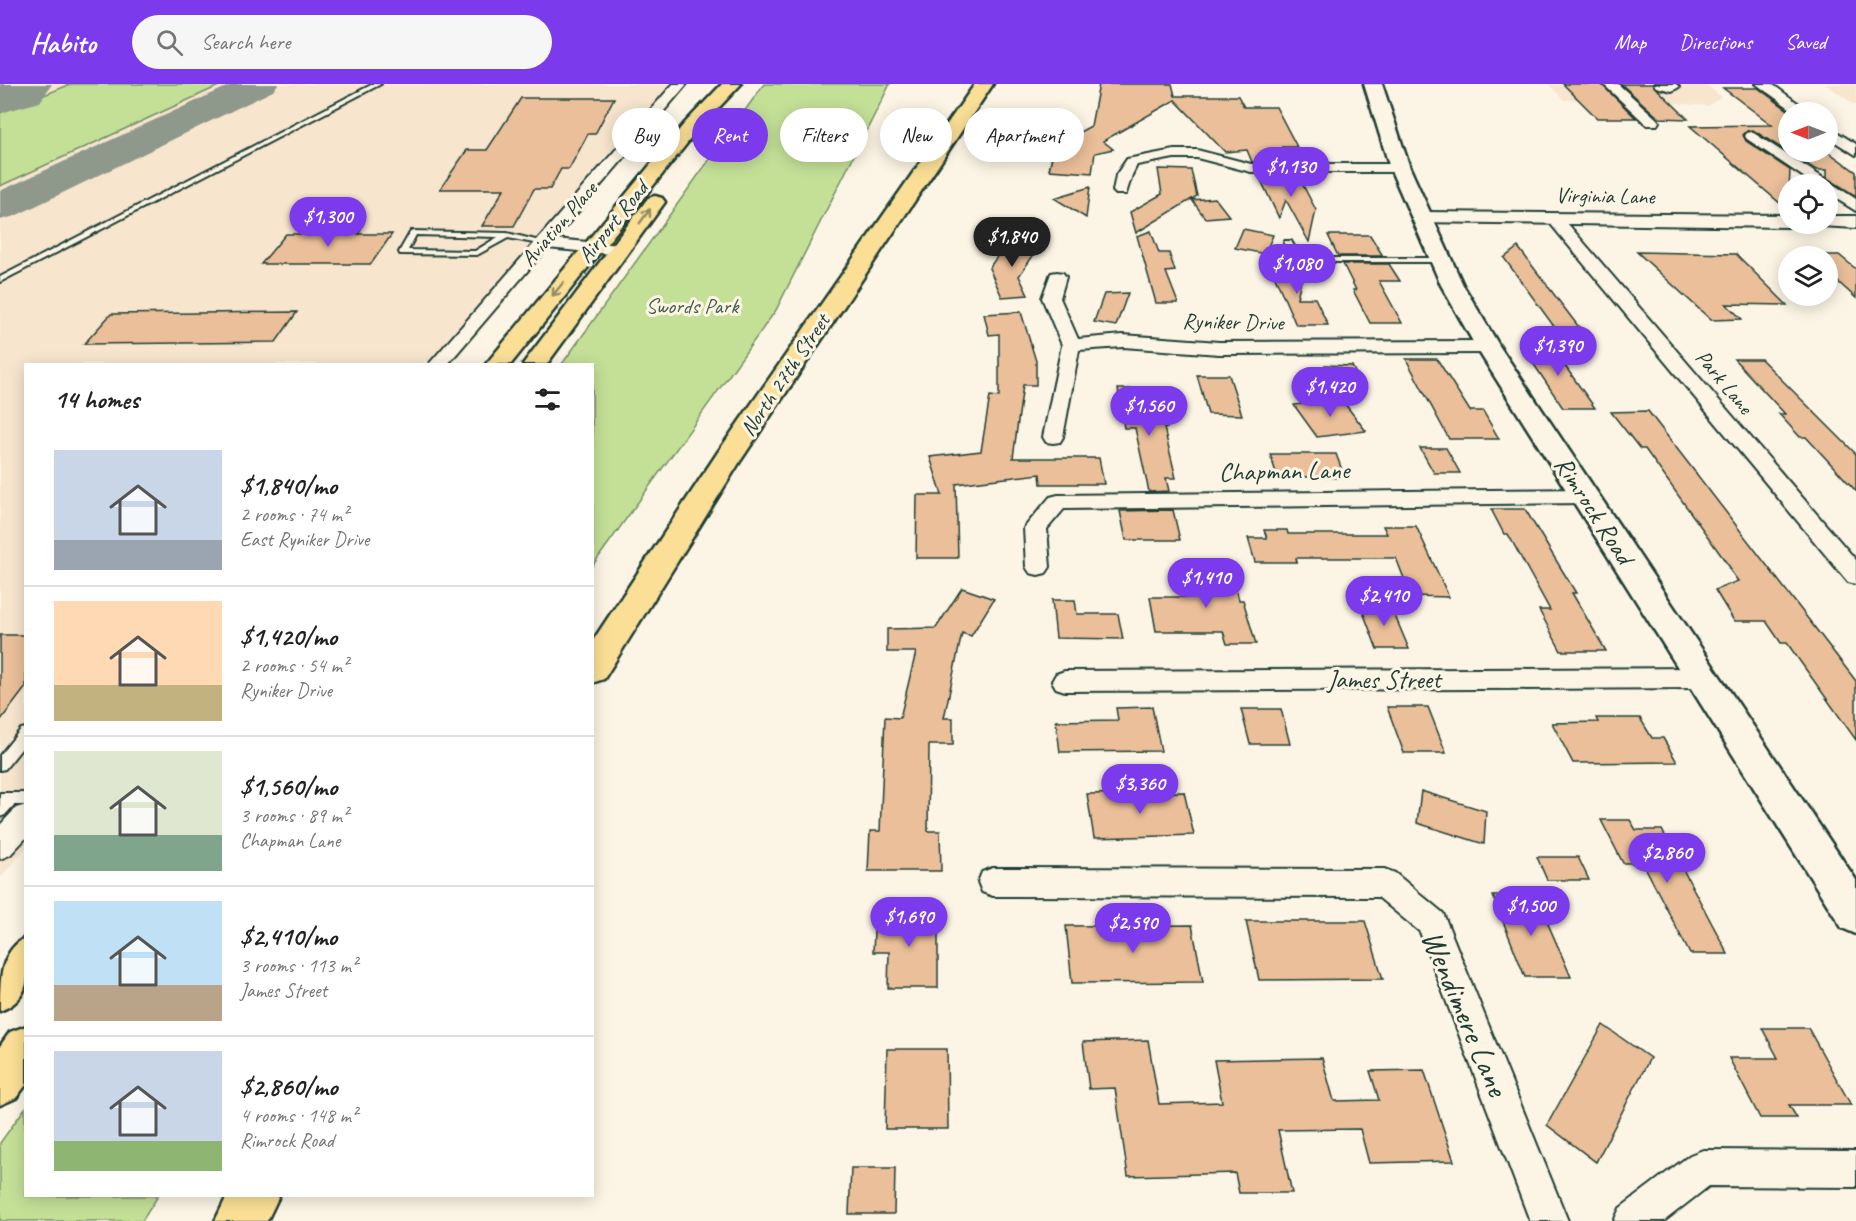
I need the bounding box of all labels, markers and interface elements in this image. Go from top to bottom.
search box [132,15,552,69]
text: Habito [30,25,96,60]
icon: search [153,26,186,59]
text: Search here [201,28,291,56]
text: Map [1614,29,1646,55]
text: Directions [1679,29,1752,55]
text: Saved [1785,29,1826,55]
north arrow [1778,102,1838,162]
map controls [1778,102,1838,306]
chip: Buy [612,108,680,162]
chip: Rent [692,108,768,162]
chip: Filters [780,108,868,162]
chip: New [880,108,952,162]
chip: Apartment [964,108,1084,162]
pin: $1,130 [1242,147,1340,198]
text: $1,130 [1267,154,1315,179]
street label: Airport Road [571,173,657,269]
street label: Aviation Place [514,174,605,272]
button: locate [1778,174,1838,234]
street label: Virginia Lane [1555,181,1657,211]
pin: $1,300 [279,197,377,248]
text: $1,300 [304,204,352,229]
one-way arrow [639,209,651,225]
pin: $1,840 [963,217,1061,268]
text: $1,840 [988,224,1036,249]
pin: $1,080 [1248,244,1346,295]
button: layers [1778,246,1838,306]
text: $1,080 [1273,251,1321,276]
one-way arrow [552,281,565,297]
park label: Swords Park [646,292,740,320]
street label: North 27th Street [734,306,838,441]
street label: Ryniker Drive [1182,307,1286,337]
pin: $1,390 [1509,326,1607,377]
text: $1,390 [1534,333,1582,358]
street label: Park Lane [1689,344,1760,421]
pin: $1,420 [1281,367,1379,418]
text: $1,420 [1306,374,1354,399]
text: 14 homes [54,383,139,416]
icon: filters [531,383,564,416]
pin: $1,560 [1100,386,1198,437]
text: $1,560 [1124,393,1174,418]
street label: Rimrock Road [1547,450,1643,573]
street label: Chapman Lane [1219,453,1352,489]
text: $1,840/mo [240,469,337,502]
icon: home [102,474,174,546]
text: 2 rooms · 74 m² [240,502,348,527]
text: East Ryniker Drive [240,527,369,552]
pin: $1,410 [1157,558,1255,609]
text: $1,410 [1182,565,1230,590]
pin: $2,410 [1335,576,1433,627]
text: $2,410 [1360,583,1408,608]
text: $1,420/mo [240,620,337,653]
icon: home [102,625,174,697]
text: 2 rooms · 54 m² [240,653,348,678]
street label: James Street [1325,663,1443,696]
text: Ryniker Drive [240,678,332,703]
pin: $3,360 [1091,764,1189,815]
text: $1,560/mo [240,770,337,803]
text: $3,360 [1115,771,1165,796]
icon: home [102,775,174,847]
text: 3 rooms · 89 m² [240,803,348,828]
text: Chapman Lane [240,828,340,853]
pin: $2,860 [1618,833,1716,884]
text: $2,860 [1642,840,1692,865]
pin: $1,500 [1482,886,1580,937]
text: $1,500 [1507,893,1555,918]
pin: $1,690 [860,897,958,948]
pin: $2,590 [1084,903,1182,954]
text: $1,690 [884,904,934,929]
text: $2,590 [1109,910,1157,935]
text: $2,410/mo [240,920,337,953]
street label: Wendimere Lane [1412,924,1519,1104]
icon: home [102,925,174,997]
text: 3 rooms · 113 m² [240,953,357,978]
text: James Street [240,978,327,1003]
text: $2,860/mo [240,1070,338,1103]
icon: home [102,1075,174,1147]
text: 4 rooms · 148 m² [240,1103,357,1128]
text: Rimrock Road [240,1128,334,1153]

